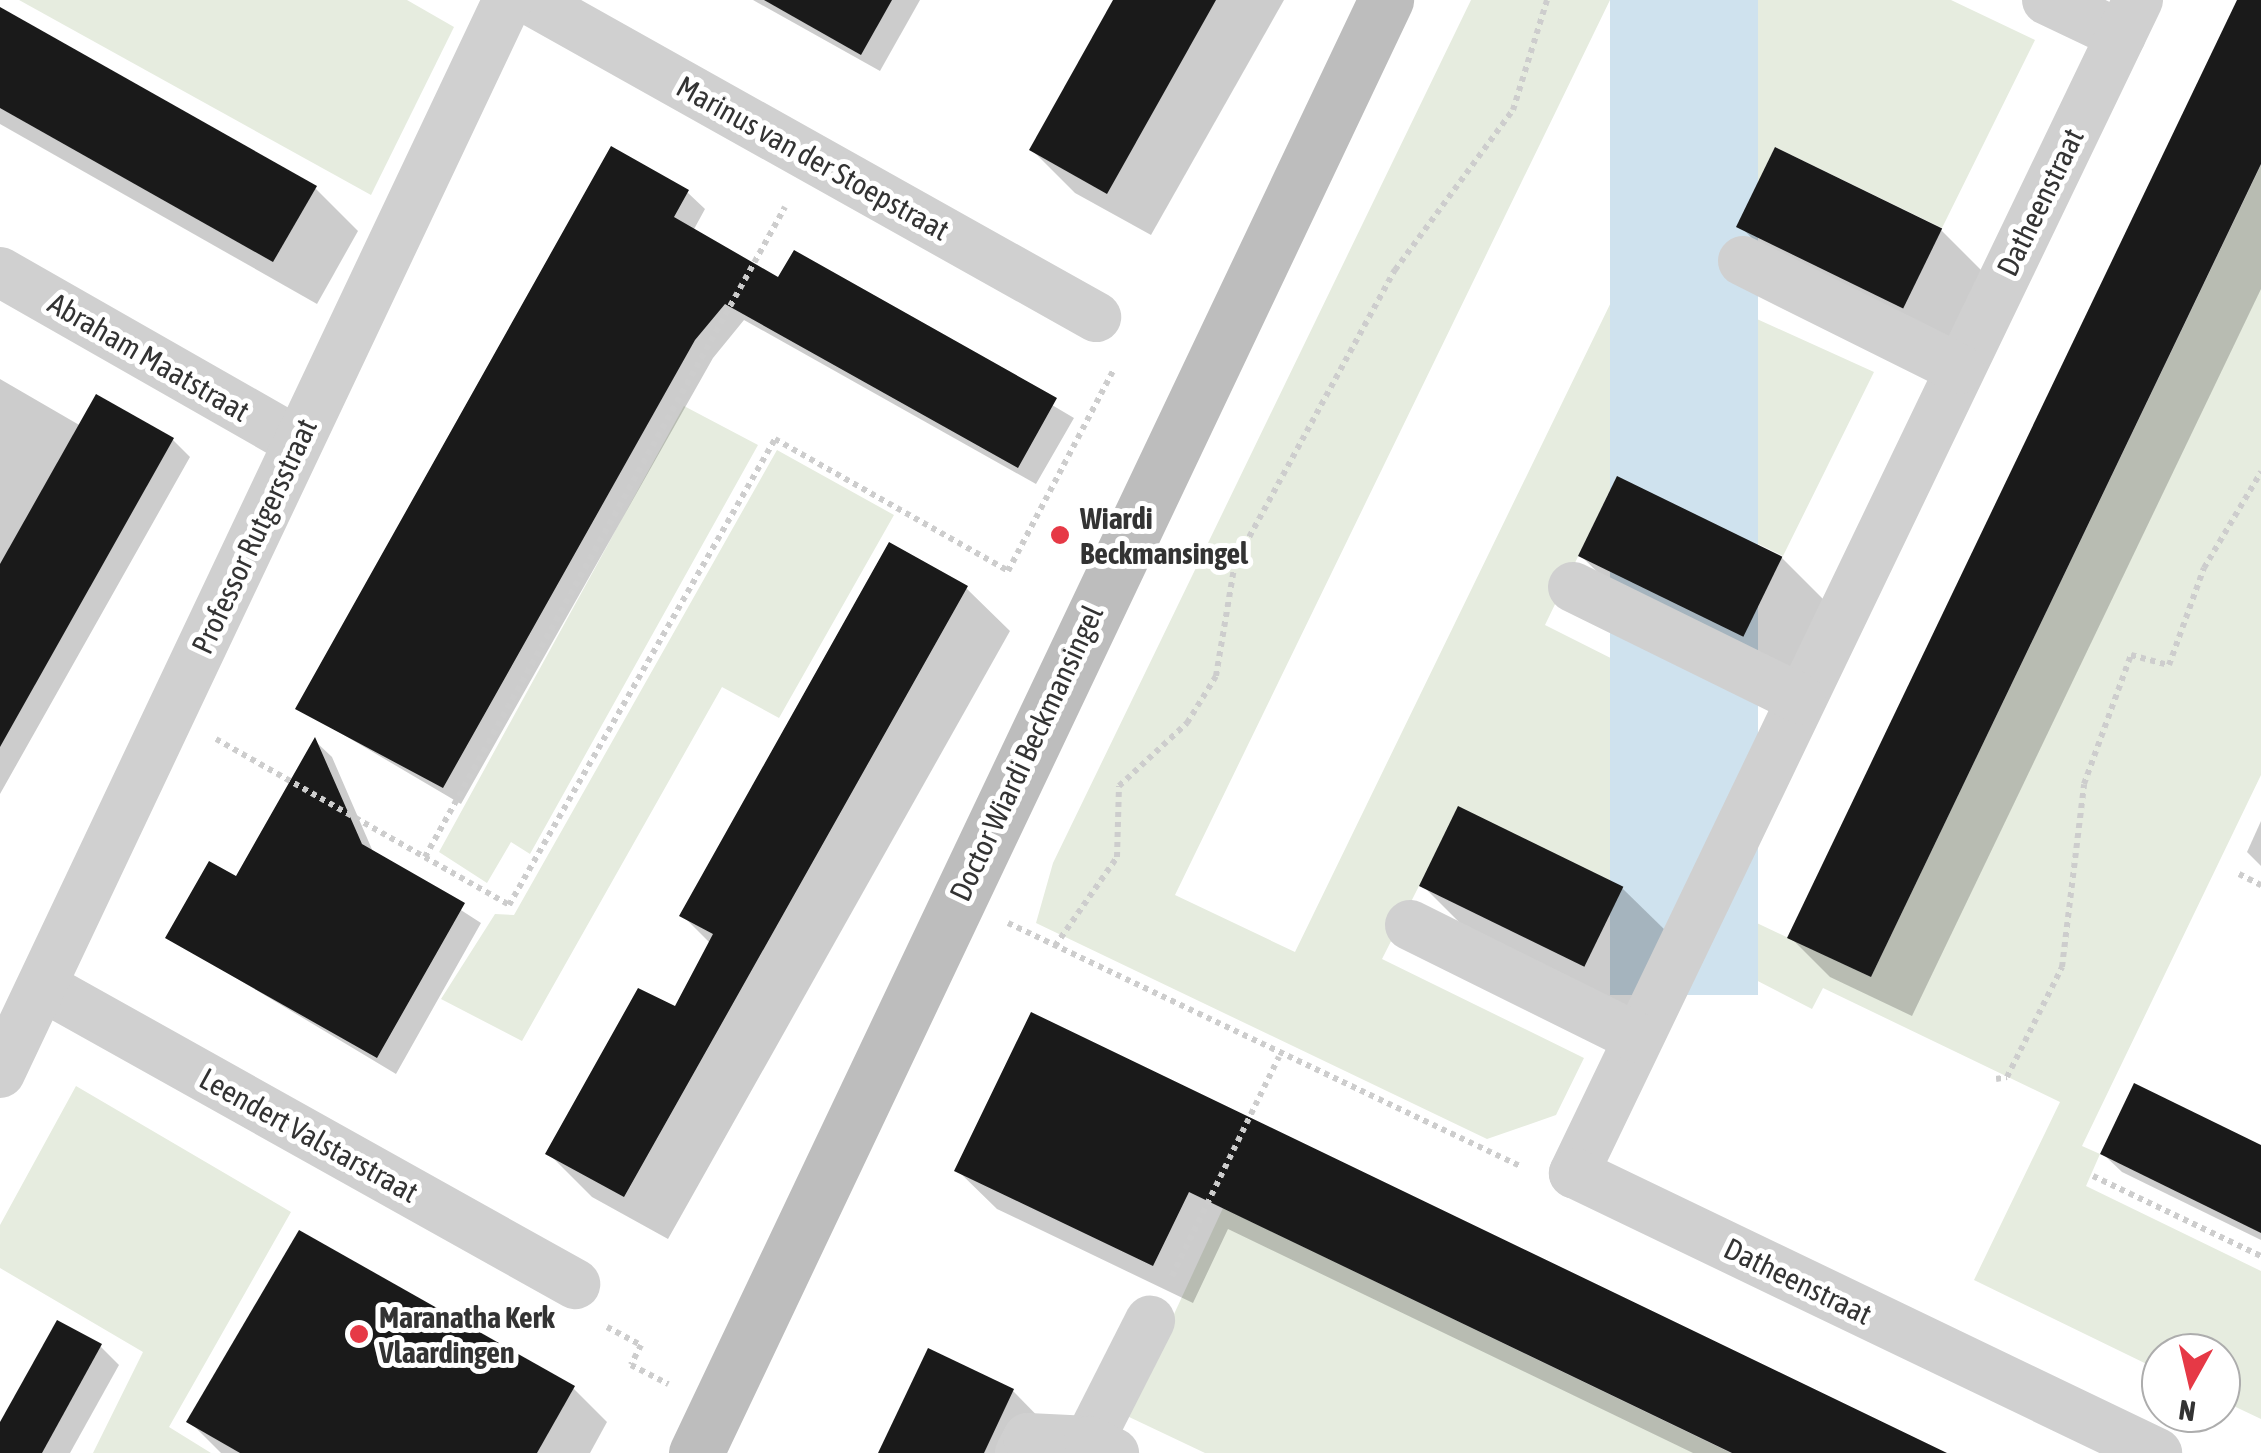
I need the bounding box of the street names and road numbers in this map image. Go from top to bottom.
street label: Marinus van der Stoepstraat [670,68,956,248]
street label: Datheenstraat [1989,122,2091,282]
street label: Abraham Maatstraat [42,285,256,429]
street label: Professor Rutgersstraat [184,413,324,659]
street label: Doctor Wiardi Beckmansingel [942,599,1110,907]
street label: Leendert Valstarstraat [194,1060,424,1210]
street label: Datheenstraat [1718,1230,1878,1332]

